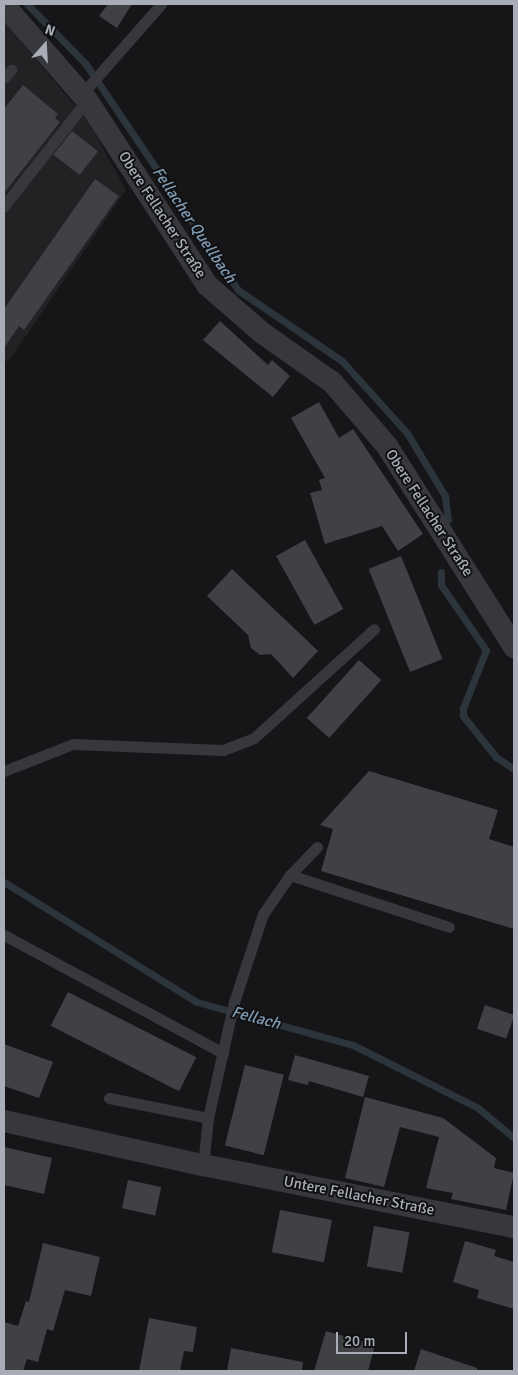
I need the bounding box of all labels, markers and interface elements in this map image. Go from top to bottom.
north arrow [20,20,70,70]
text: N [43,21,57,40]
street label: Obere Fellacher Straße [114,148,210,282]
water label: Fellacher Quellbach [148,163,240,287]
street label: Obere Fellacher Straße [381,446,477,580]
water label: Fellach [230,1002,282,1034]
street label: Untere Fellacher Straße [282,1173,436,1219]
scale bar [338,1322,409,1354]
text: 20 m [344,1332,375,1350]

